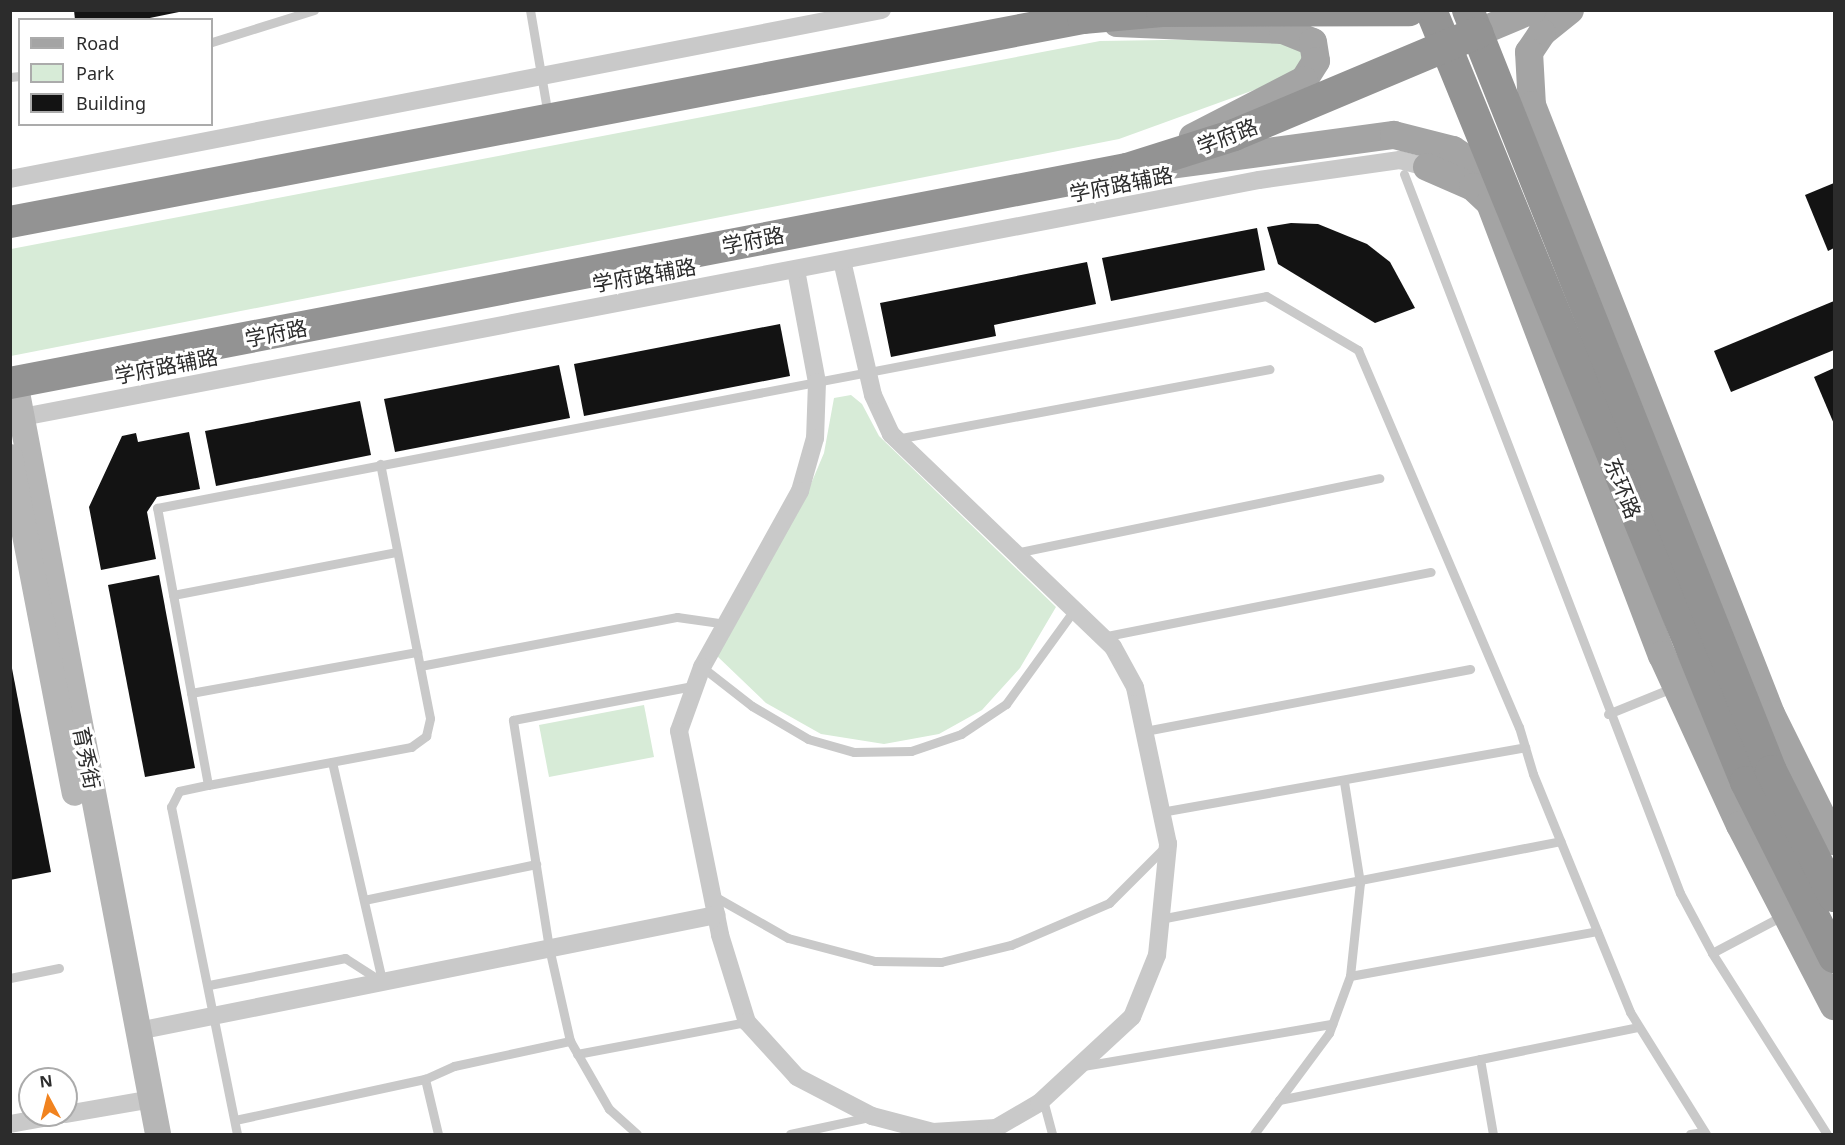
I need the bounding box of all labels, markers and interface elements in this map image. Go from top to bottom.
legend [18,18,213,126]
text: Road [76,31,119,55]
text: Park [76,61,114,85]
text: Building [76,91,146,115]
street label: 学府路 [1193,113,1261,159]
street label: 学府路辅路 [1067,162,1175,206]
street label: 学府路 [720,222,786,258]
street label: 学府路辅路 [590,253,698,297]
street label: 学府路 [243,315,309,351]
street label: 学府路辅路 [112,344,220,388]
street label: 东环路 [1600,454,1646,522]
street label: 育秀街 [69,725,105,791]
north arrow [18,1067,78,1127]
text: N [38,1069,54,1093]

